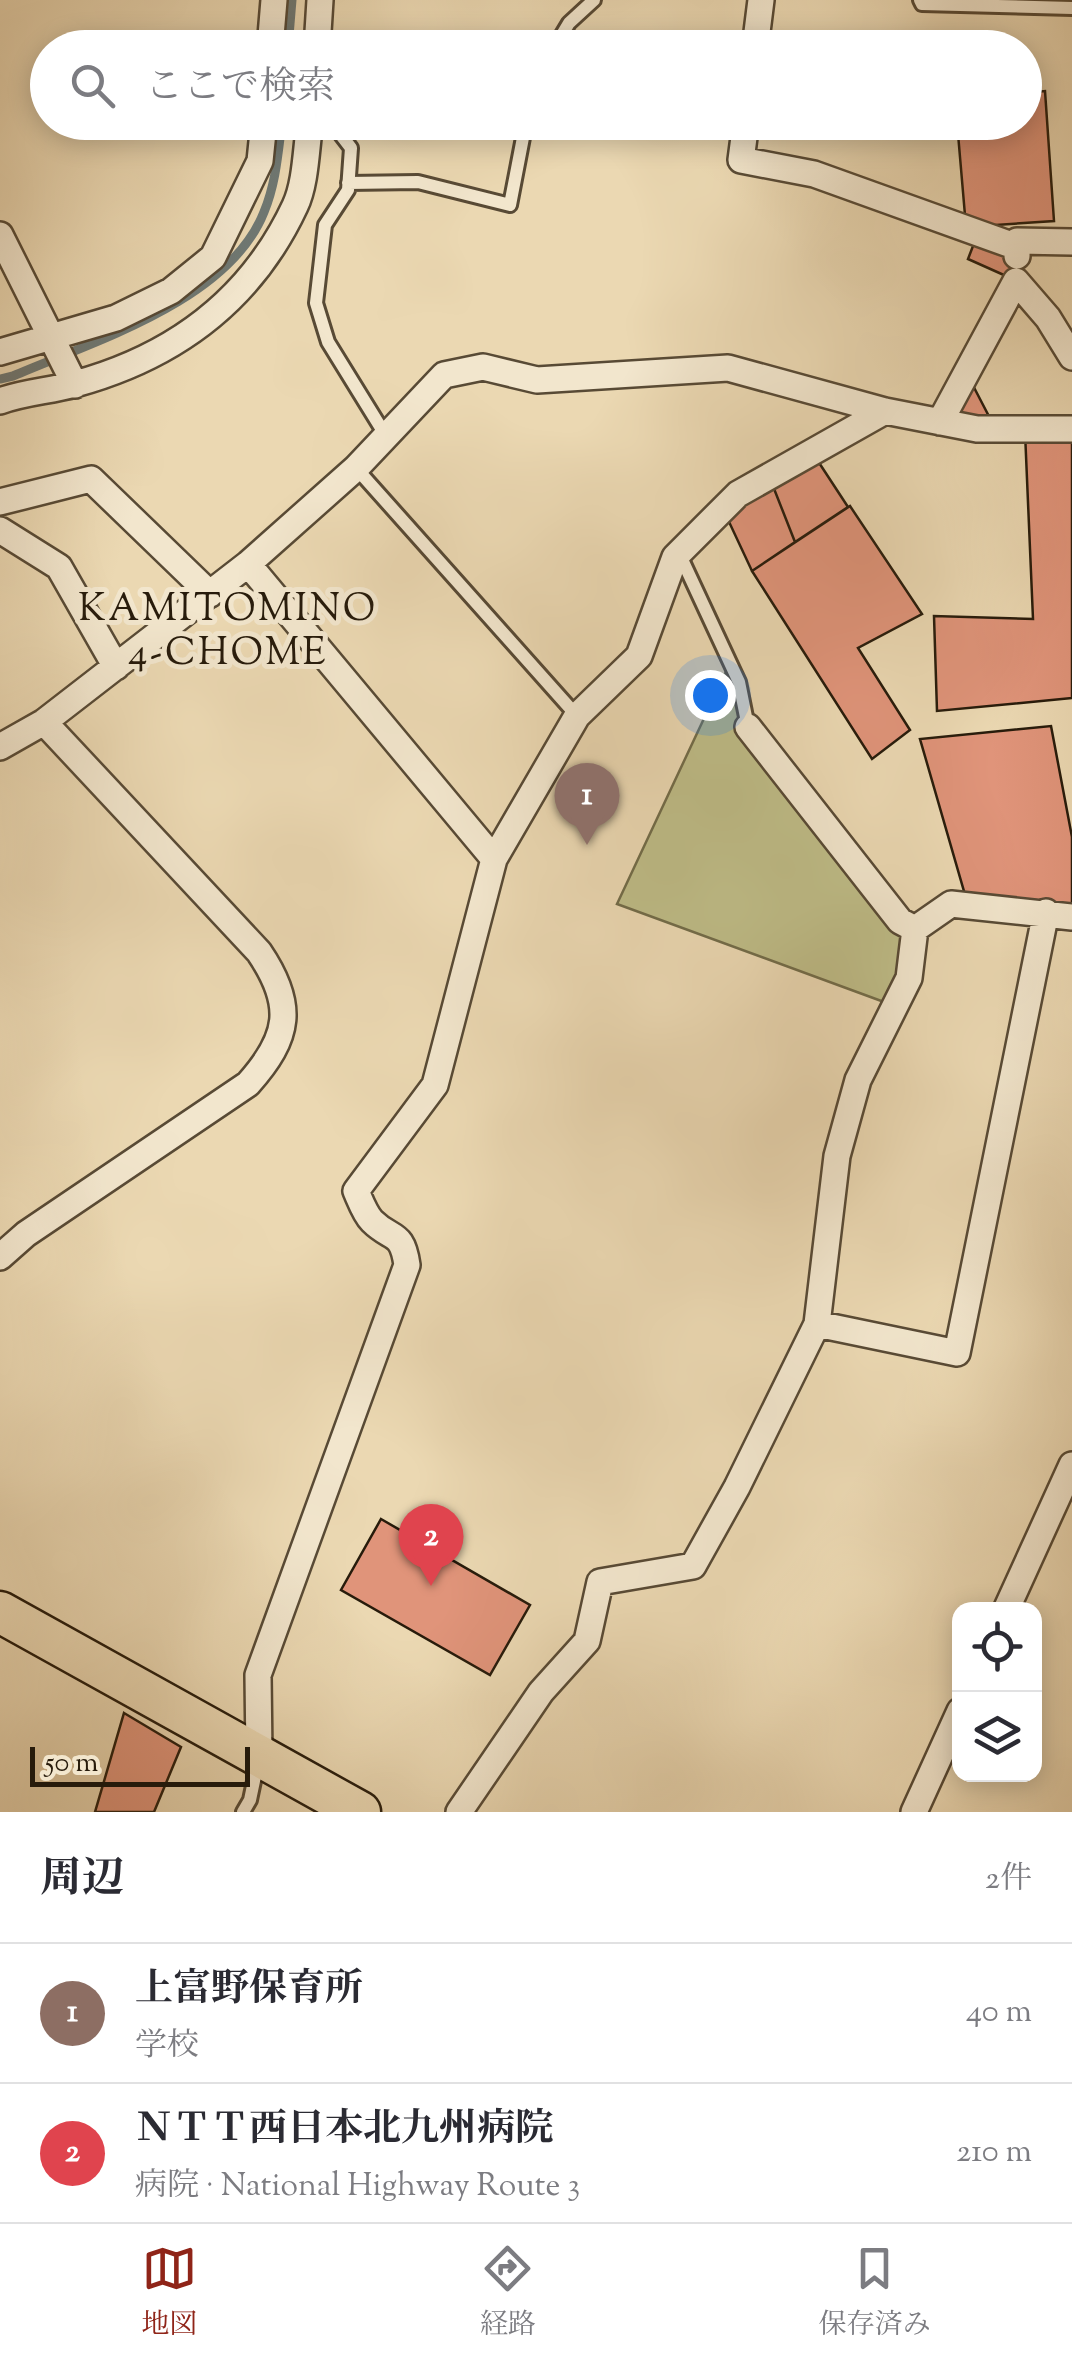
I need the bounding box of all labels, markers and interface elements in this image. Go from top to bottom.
search box [30,30,1042,140]
icon: search [65,58,120,113]
text: ここで検索 [145,62,335,116]
district label: KAMITOMINO 4-CHOME [78,584,378,682]
your location [685,670,736,721]
pin: 1 [554,762,620,845]
pin: 2 [398,1504,464,1586]
map controls [952,1602,1042,1782]
button: locate [952,1602,1042,1692]
button: layers [952,1692,1042,1782]
scale bar [30,1742,250,1786]
text: 50 m [45,1744,99,1784]
text: 周辺 [40,1851,124,1911]
text: 2件 [985,1857,1032,1903]
text: 上富野保育所 [135,1964,363,2018]
text: 1 [67,1990,78,2036]
text: 40 m [966,1990,1032,2036]
text: 学校 [135,2024,199,2070]
text: ＮＴＴ西日本北九州病院 [135,2104,553,2158]
text: 2 [65,2130,80,2176]
text: 210 m [956,2130,1032,2176]
text: 病院 · National Highway Route 3 [135,2164,580,2210]
tab: 地図 [141,2241,197,2346]
tab: 経路 [480,2241,536,2346]
tab: 保存済み [819,2241,931,2346]

